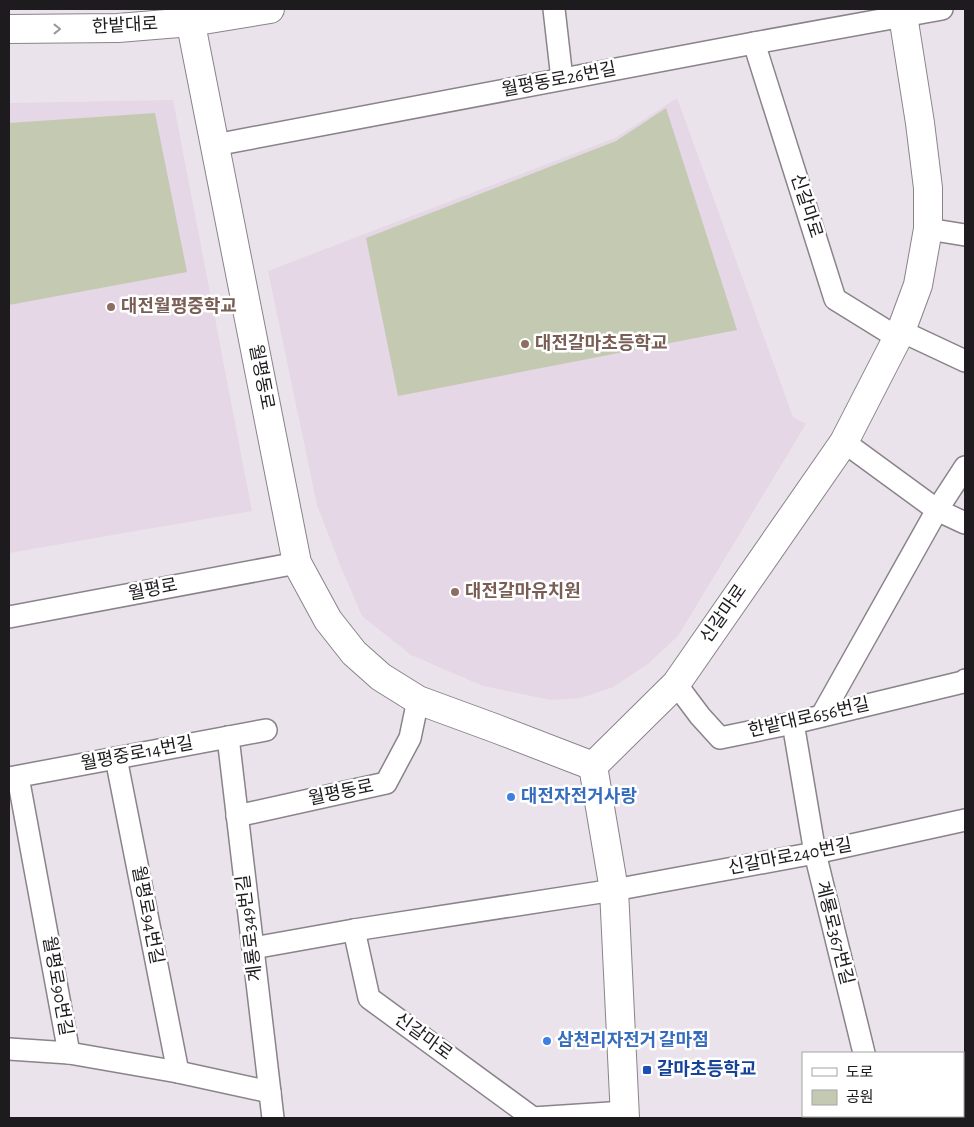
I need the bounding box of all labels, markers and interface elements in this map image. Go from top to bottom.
street label: 한밭대로 [91,14,159,37]
one-way arrow [54,24,62,34]
street label: 월평동로26번길 [500,59,618,100]
street label: 신갈마로 [787,171,826,240]
place label: 대전월평중학교 [121,296,237,316]
marker: 대전월평중학교 [105,301,117,313]
place label: 대전갈마초등학교 [535,333,667,353]
marker: 대전갈마초등학교 [519,338,531,350]
street label: 월평동로 [246,343,277,411]
street label: 월평로 [127,575,179,604]
street label: 신갈마로 [697,581,750,646]
place label: 대전갈마유치원 [465,582,581,601]
marker: 대전갈마유치원 [449,586,461,598]
street label: 한밭대로656번길 [746,694,871,741]
street label: 월평중로14번길 [79,733,195,774]
street label: 월평동로 [307,776,375,809]
place label: 대전자전거사랑 [521,787,637,806]
marker: 대전자전거사랑 [505,791,517,803]
street label: 신갈마로240번길 [726,835,853,878]
street label: 월평로94번길 [129,864,166,966]
street label: 계룡로349번길 [233,874,265,983]
street label: 계룡로367번길 [812,879,858,987]
street label: 월평로90번길 [39,935,76,1037]
street label: 신갈마로 [391,1009,456,1064]
place label: 삼천리자전거 갈마점 [557,1030,709,1050]
marker: 삼천리자전거 갈마점 [541,1035,553,1047]
legend [802,1052,964,1117]
place label: 갈마초등학교 [657,1059,756,1079]
marker: 갈마초등학교 [641,1064,653,1076]
text: 도로 [846,1065,874,1080]
text: 공원 [846,1089,874,1105]

